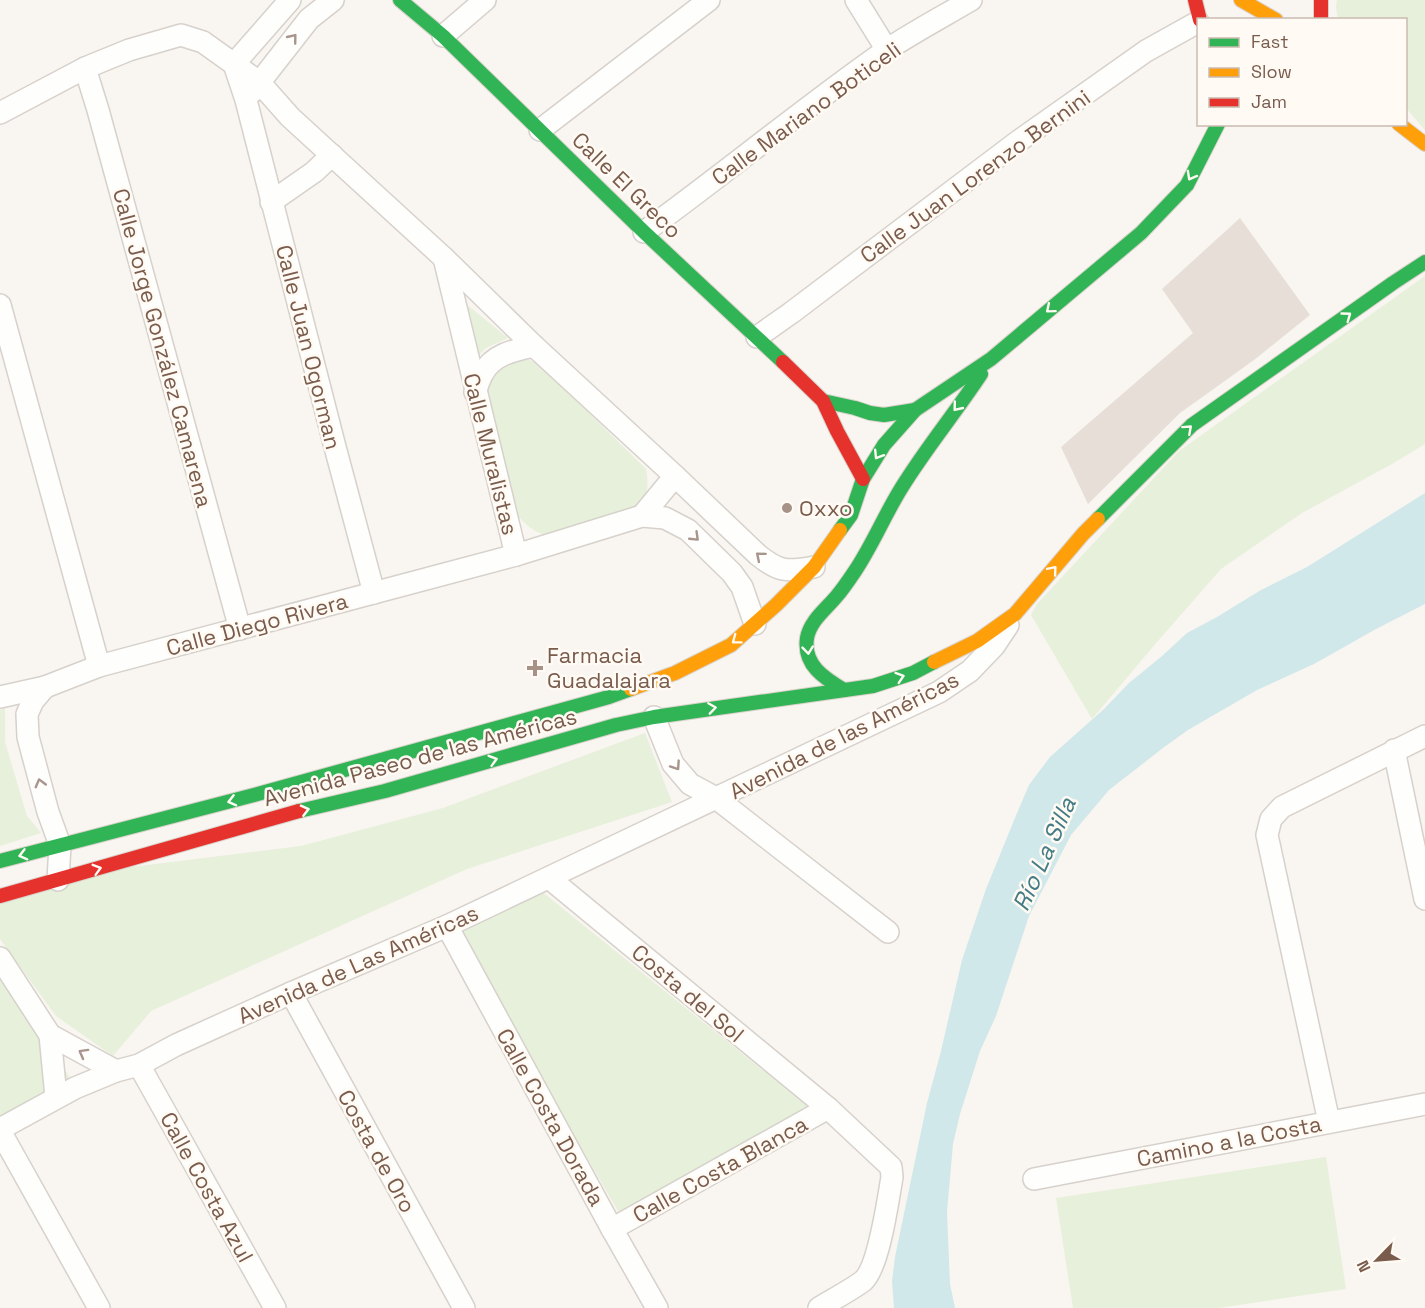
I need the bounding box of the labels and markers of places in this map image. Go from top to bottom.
place label: Oxxo [799,494,853,522]
marker: Oxxo [780,501,794,515]
place label: Farmacia Guadalajara [547,641,671,694]
marker: Farmacia Guadalajara [528,661,542,675]

